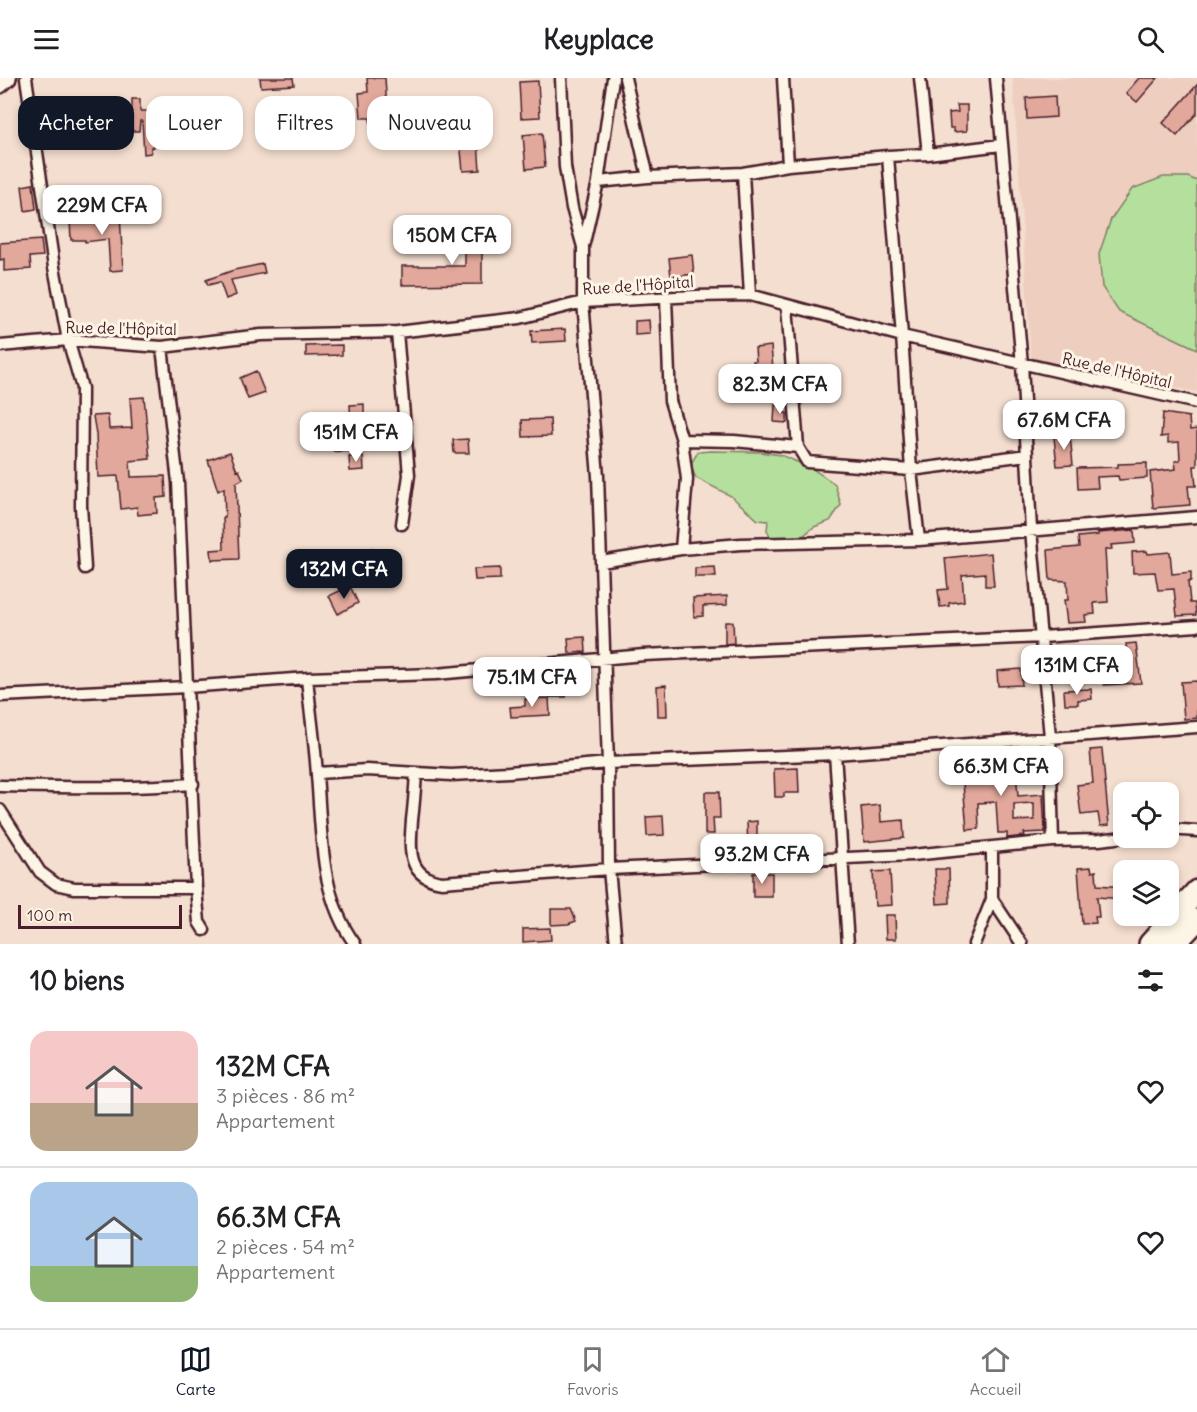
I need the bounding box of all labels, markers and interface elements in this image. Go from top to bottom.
text: Keyplace [543,22,654,56]
icon: menu [30,23,63,56]
icon: search [1134,23,1167,56]
chip: Acheter [18,96,134,150]
chip: Louer [146,96,243,150]
chip: Filtres [255,96,355,150]
chip: Nouveau [367,96,493,150]
pin: 229M CFA [40,185,164,236]
text: 229M CFA [57,192,147,217]
pin: 150M CFA [390,215,514,266]
text: 150M CFA [407,222,497,247]
street label: Rue de l'Hôpital [582,271,694,299]
street label: Rue de l'Hôpital [65,317,177,339]
street label: Rue de l'Hôpital [1060,348,1174,392]
pin: 82.3M CFA [711,364,849,415]
text: 82.3M CFA [732,371,828,396]
pin: 67.6M CFA [995,400,1133,451]
text: 67.6M CFA [1017,407,1111,432]
pin: 151M CFA [294,412,418,463]
text: 151M CFA [314,419,398,444]
pin: 132M CFA [282,549,406,600]
text: 132M CFA [300,556,388,581]
pin: 131M CFA [1015,645,1139,696]
text: 131M CFA [1035,652,1119,677]
pin: 75.1M CFA [463,657,601,708]
text: 75.1M CFA [487,664,577,689]
pin: 66.3M CFA [932,746,1070,797]
text: 66.3M CFA [953,753,1049,778]
map controls [1113,782,1179,926]
button: locate [1113,782,1179,848]
pin: 93.2M CFA [693,834,831,885]
text: 93.2M CFA [714,841,810,866]
button: layers [1113,860,1179,926]
scale bar [18,902,182,930]
text: 100 m [27,905,72,925]
text: 10 biens [30,964,125,997]
icon: filters [1134,964,1167,997]
text: 132M CFA [216,1050,330,1083]
icon: home [78,1055,150,1127]
icon: heart [1134,1075,1167,1108]
text: 3 pièces · 86 m² [216,1083,355,1108]
text: Appartement [216,1108,335,1133]
text: 66.3M CFA [216,1201,341,1234]
icon: home [78,1206,150,1278]
icon: heart [1134,1226,1167,1259]
text: 2 pièces · 54 m² [216,1234,355,1259]
text: Appartement [216,1259,335,1284]
tab: Carte [176,1343,216,1399]
tab: Favoris [567,1343,618,1399]
tab: Accueil [970,1343,1021,1399]

